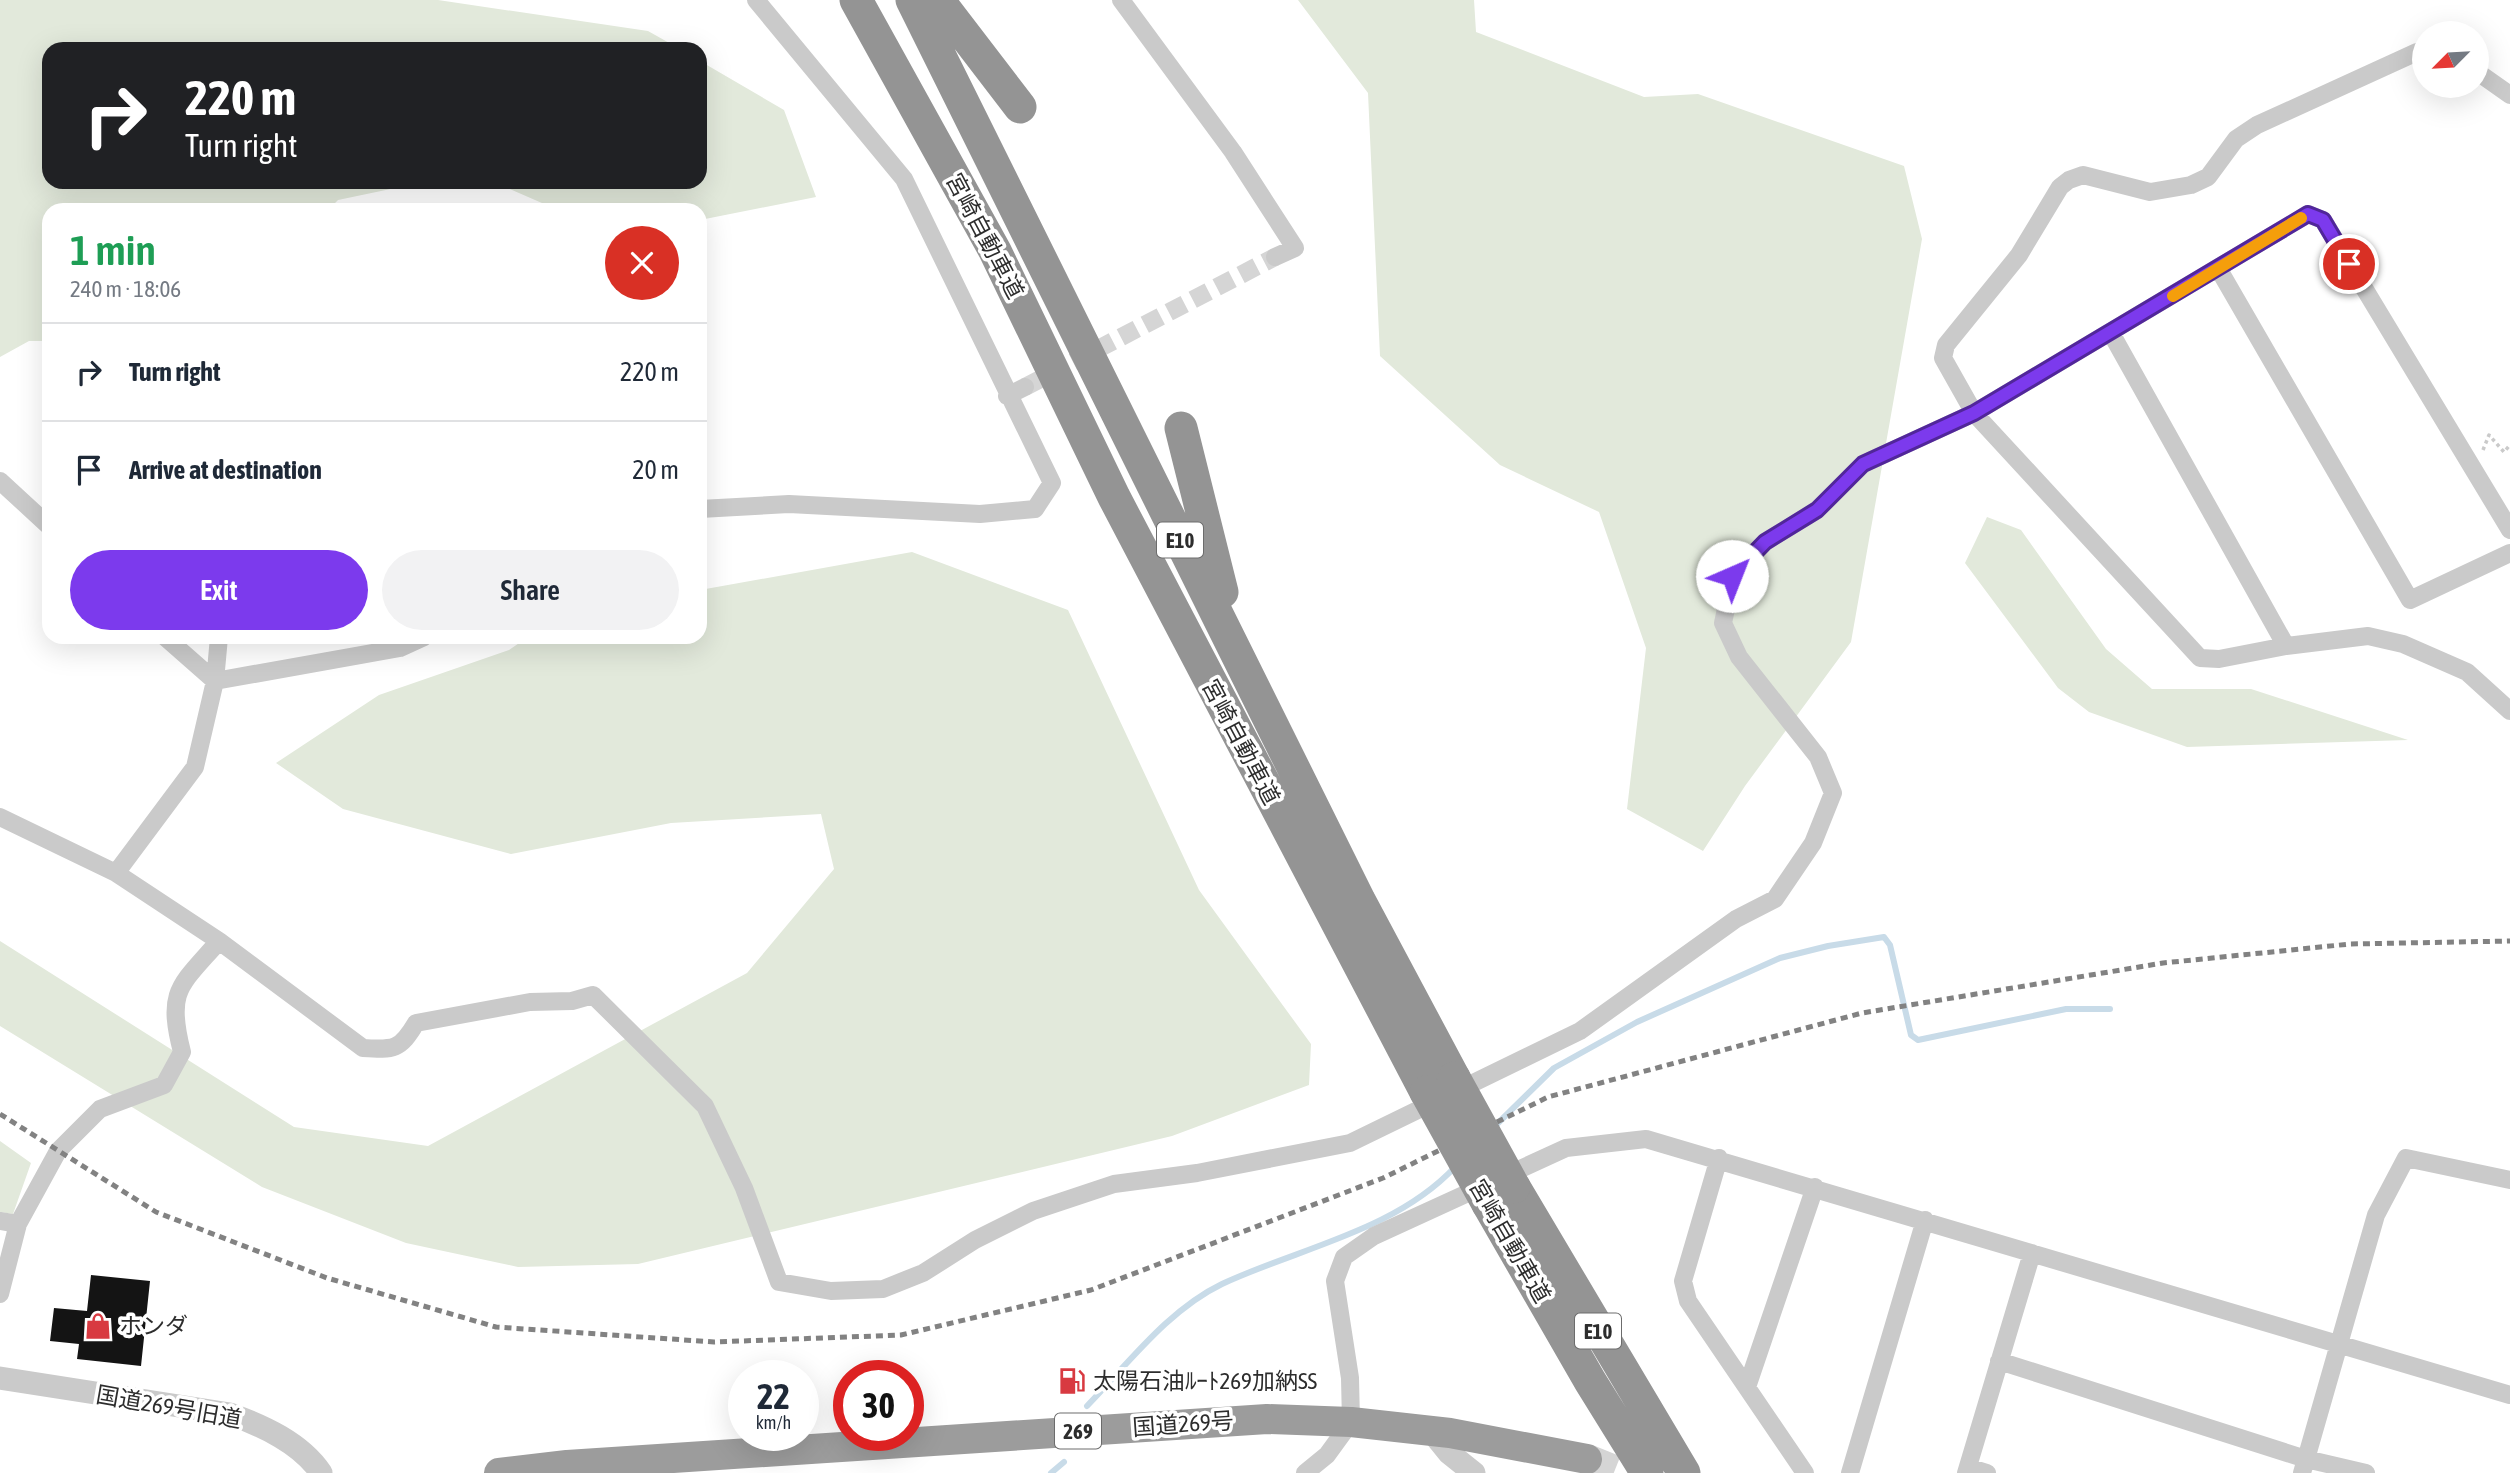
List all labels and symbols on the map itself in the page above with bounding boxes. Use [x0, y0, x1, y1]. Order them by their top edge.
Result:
north arrow [2412, 21, 2488, 98]
street label: 宮崎自動車道 [941, 169, 1029, 303]
pin [2319, 234, 2379, 294]
road number: E10 [1157, 522, 1203, 558]
position arrow [1695, 539, 1769, 613]
street label: 宮崎自動車道 [1197, 675, 1285, 809]
street label: 宮崎自動車道 [1464, 1175, 1556, 1307]
shop icon: ホンダ [83, 1311, 113, 1341]
place label: ホンダ [119, 1313, 188, 1339]
road number: E10 [1575, 1314, 1621, 1348]
speed limit sign: 30 [833, 1360, 924, 1451]
fuel station icon: 太陽石油ﾙｰﾄ269加納SS [1057, 1366, 1087, 1396]
place label: 太陽石油ﾙｰﾄ269加納SS [1093, 1368, 1318, 1394]
street label: 国道269号旧道 [94, 1381, 244, 1433]
street label: 国道269号 [1131, 1407, 1235, 1441]
road number: 269 [1055, 1414, 1101, 1448]

